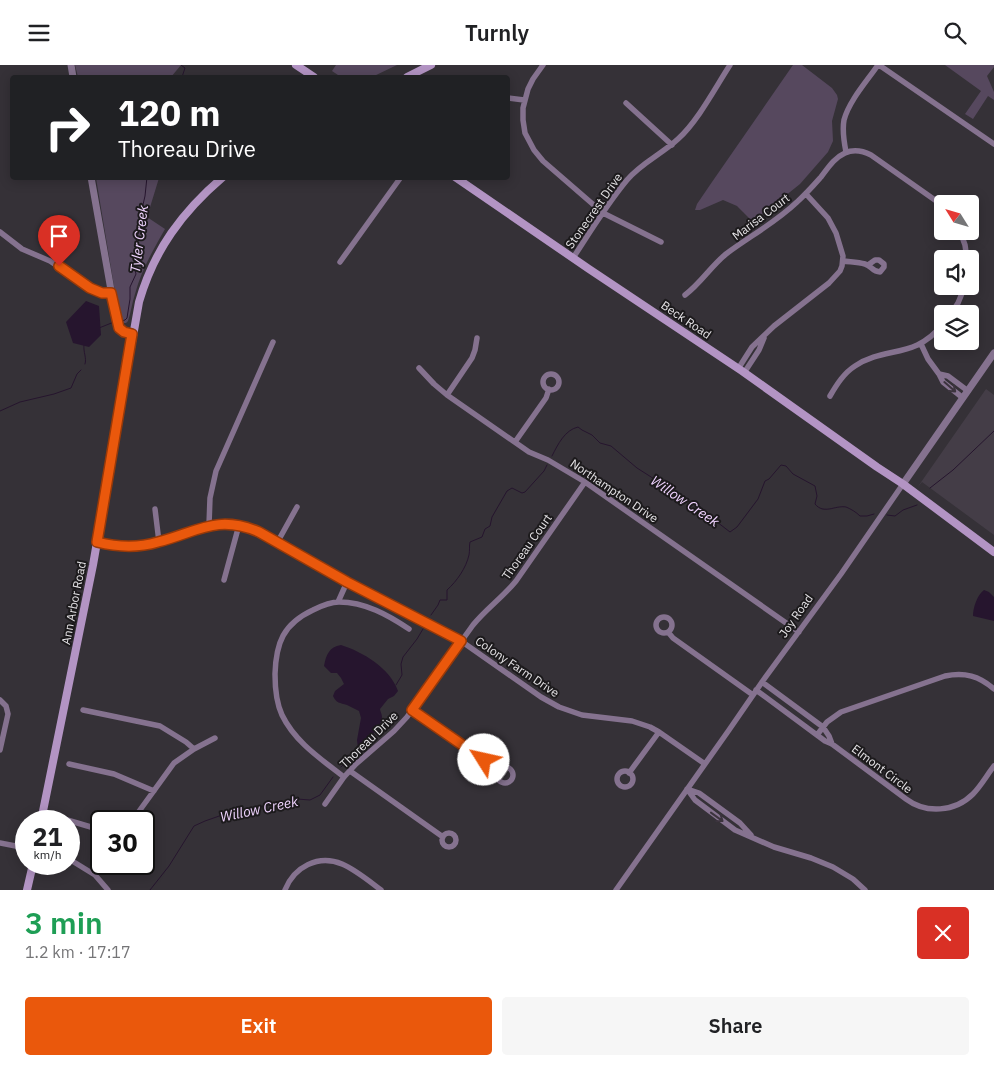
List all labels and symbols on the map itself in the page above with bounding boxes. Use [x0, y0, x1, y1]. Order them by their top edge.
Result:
street label: Stonecrest Drive [562, 170, 625, 251]
street label: Marisa Court [729, 190, 792, 243]
north arrow [934, 195, 979, 240]
water label: Tyler Creek [126, 203, 152, 274]
pin [38, 215, 80, 266]
street label: Beck Road [658, 297, 714, 342]
one-way arrow [943, 382, 956, 393]
street label: Northampton Drive [567, 456, 661, 526]
water label: Willow Creek [647, 471, 723, 531]
street label: Thoreau Court [498, 511, 555, 583]
street label: Ann Arbor Road [58, 560, 89, 646]
street label: Joy Road [775, 591, 816, 640]
street label: Colony Farm Drive [473, 633, 562, 700]
street label: Thoreau Drive [336, 708, 401, 771]
position arrow [457, 733, 509, 785]
street label: Elmont Circle [849, 741, 916, 796]
water label: Willow Creek [218, 792, 300, 826]
speed limit sign: 30 [90, 810, 155, 875]
one-way arrow [710, 812, 724, 822]

